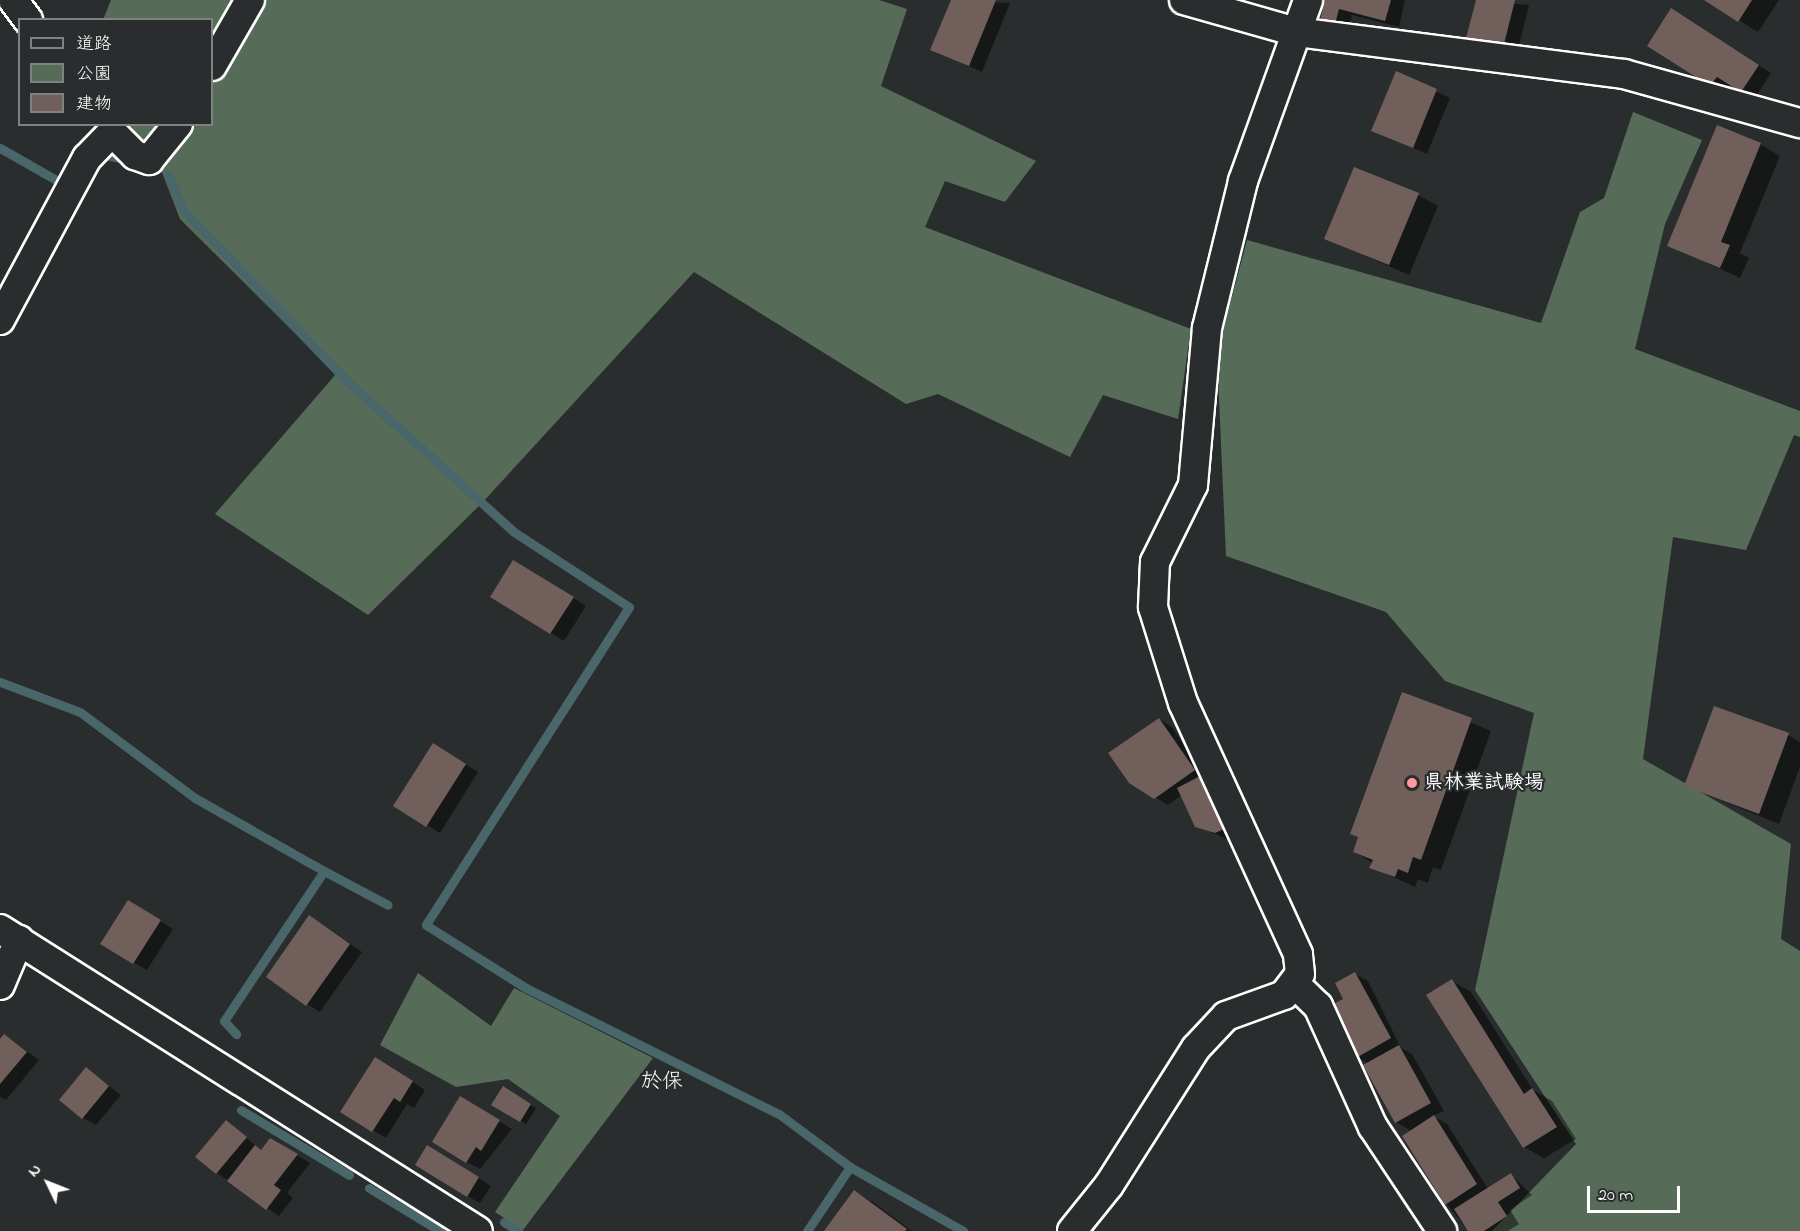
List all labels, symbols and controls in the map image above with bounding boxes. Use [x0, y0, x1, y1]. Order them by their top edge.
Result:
legend [18, 18, 213, 126]
text: 道路 [76, 32, 112, 58]
text: 公園 [76, 62, 112, 88]
text: 建物 [76, 92, 112, 118]
place label: 県林業試験場 [1424, 771, 1544, 795]
marker: 県林業試験場 [1405, 776, 1419, 790]
district label: 於保 [641, 1069, 683, 1095]
north arrow [18, 1153, 78, 1213]
text: N [22, 1159, 47, 1183]
scale bar [1590, 1174, 1683, 1212]
text: 20 m [1598, 1183, 1633, 1209]

